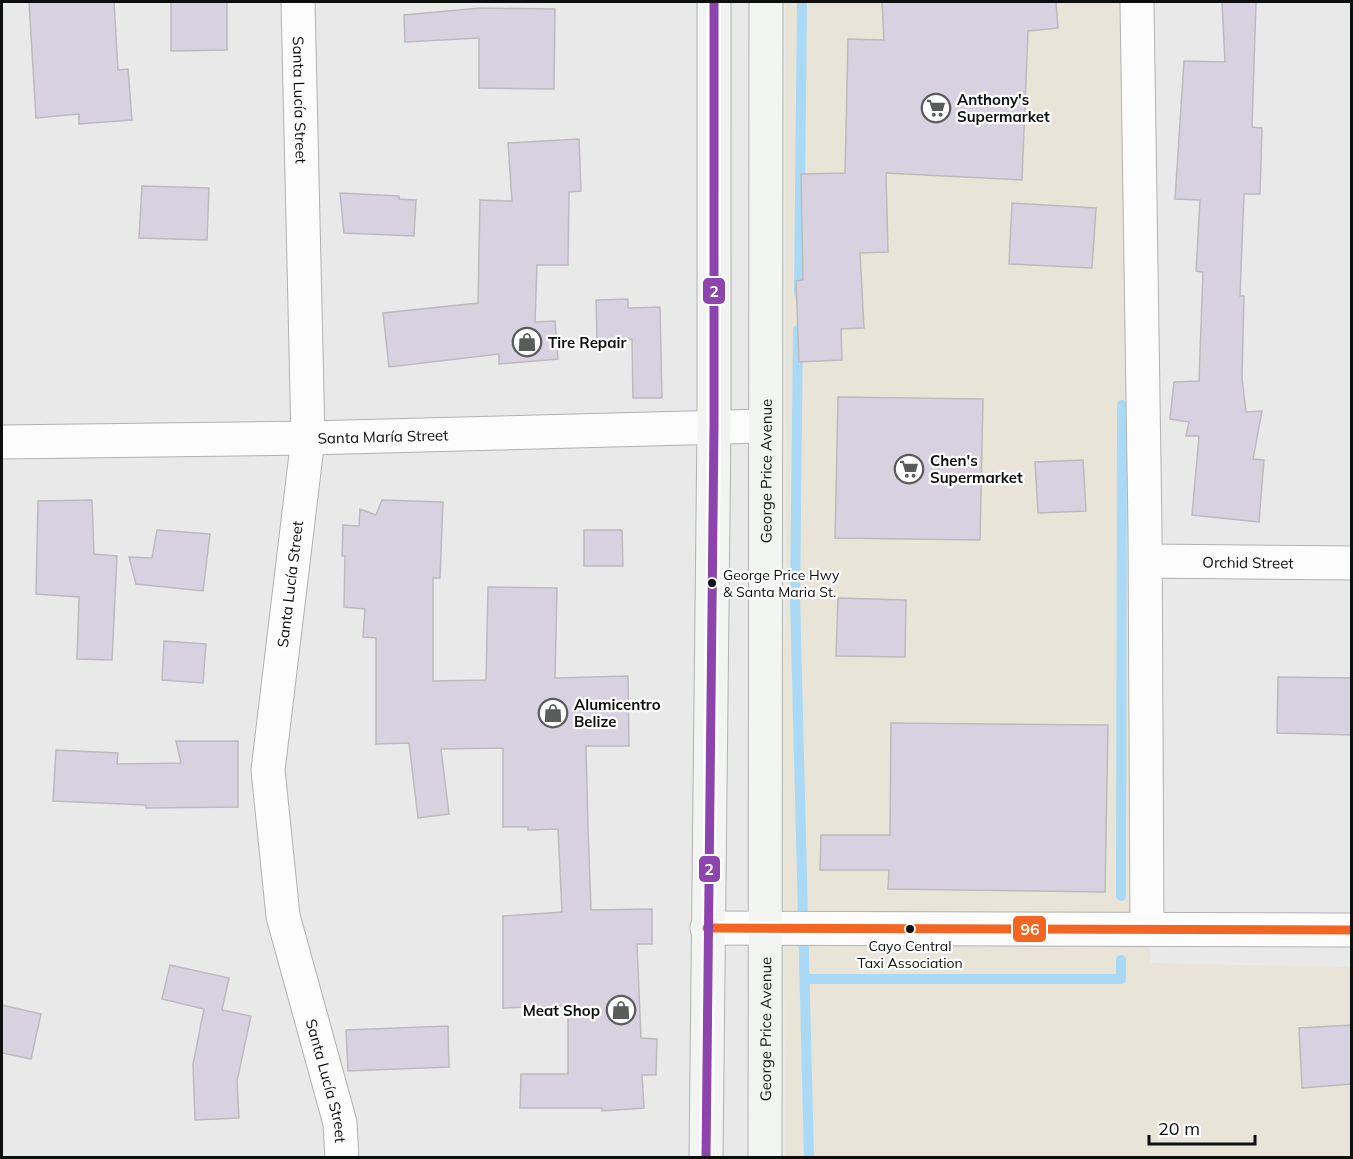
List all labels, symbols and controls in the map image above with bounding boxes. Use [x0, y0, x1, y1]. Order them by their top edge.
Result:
street label: Santa Lucía Street [289, 36, 311, 164]
place label: Anthony's Supermarket [957, 90, 1050, 126]
supermarket icon: Anthony's Supermarket [920, 92, 952, 124]
line badge: 2 [702, 277, 726, 305]
text: 2 [709, 281, 719, 301]
shop icon: Tire Repair [511, 326, 543, 358]
place label: Tire Repair [548, 333, 626, 352]
street label: George Price Avenue [756, 399, 775, 543]
street label: Santa María Street [317, 425, 449, 447]
place label: Chen's Supermarket [930, 451, 1023, 487]
supermarket icon: Chen's Supermarket [893, 453, 925, 485]
street label: Santa Lucía Street [273, 520, 307, 648]
street label: Orchid Street [1202, 552, 1294, 572]
place label: George Price Hwy & Santa Maria St. [723, 566, 840, 601]
marker: George Price Hwy & Santa Maria St. [706, 577, 718, 589]
place label: Alumicentro Belize [574, 695, 661, 731]
shop icon: Alumicentro Belize [537, 697, 569, 729]
line badge: 2 [698, 855, 721, 883]
text: 2 [704, 859, 714, 879]
line badge: 96 [1012, 915, 1047, 943]
text: 96 [1020, 919, 1040, 939]
marker: Cayo Central Taxi Association [904, 923, 916, 935]
place label: Cayo Central Taxi Association [857, 937, 963, 972]
street label: George Price Avenue [756, 957, 775, 1101]
shop icon: Meat Shop [605, 994, 637, 1026]
place label: Meat Shop [523, 1001, 600, 1020]
street label: Santa Lucía Street [302, 1017, 351, 1143]
scale bar [1149, 1108, 1256, 1146]
text: 20 m [1158, 1117, 1200, 1140]

